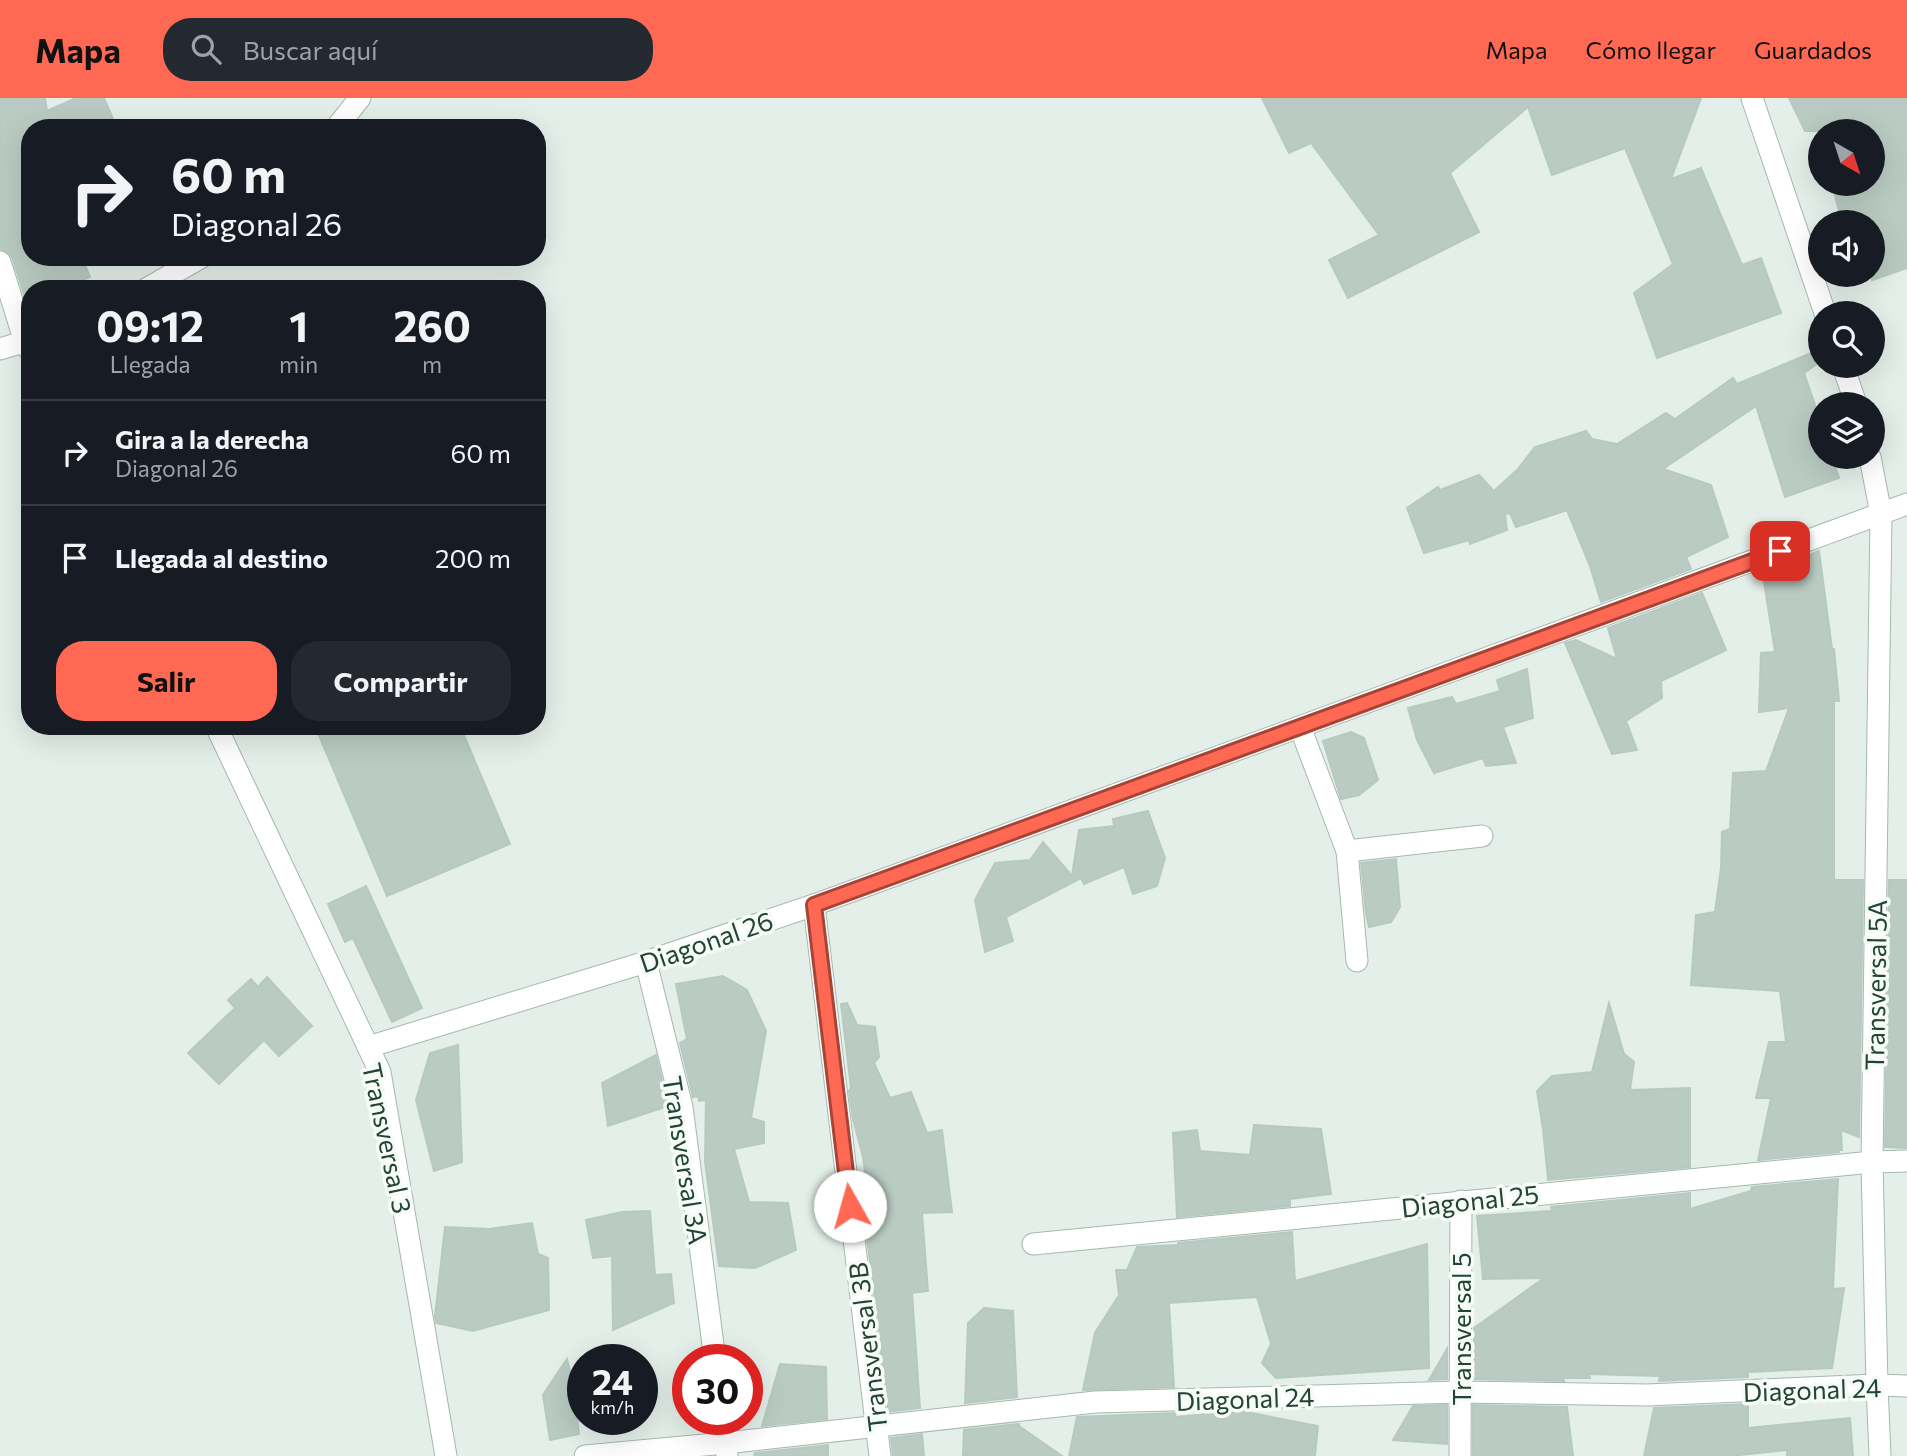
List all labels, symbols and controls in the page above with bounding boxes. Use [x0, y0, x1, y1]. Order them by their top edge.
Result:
search box [163, 18, 653, 81]
text: Mapa [35, 29, 121, 70]
icon: search [187, 30, 225, 68]
text: Buscar aquí [243, 34, 378, 65]
text: Mapa [1485, 35, 1548, 64]
text: Cómo llegar [1586, 35, 1716, 64]
text: Guardados [1754, 35, 1872, 64]
north arrow [1808, 119, 1885, 196]
map controls [1808, 119, 1885, 469]
text: 60 m [171, 143, 286, 203]
icon: right [56, 147, 147, 238]
text: Diagonal 26 [171, 203, 342, 243]
button: sound [1808, 210, 1885, 287]
text: 09:12 [96, 299, 204, 351]
text: 1 [289, 299, 308, 351]
text: 260 [393, 299, 471, 351]
button: search [1808, 301, 1885, 378]
text: Llegada [110, 350, 190, 378]
text: min [279, 350, 318, 378]
text: m [422, 350, 442, 378]
button: layers [1808, 392, 1885, 469]
text: Gira a la derecha [115, 423, 309, 454]
icon: right [56, 434, 94, 472]
text: 60 m [451, 437, 511, 468]
text: Diagonal 26 [115, 454, 238, 482]
pin [1750, 521, 1810, 581]
icon: arrive [1761, 532, 1799, 570]
icon: arrive [56, 539, 94, 577]
text: Llegada al destino [115, 542, 328, 573]
text: 200 m [435, 542, 511, 573]
button: Salir [56, 641, 277, 721]
button: Compartir [291, 641, 511, 721]
street label: Transversal 5A [1858, 899, 1892, 1071]
street label: Diagonal 26 [635, 904, 777, 978]
street label: Transversal 3 [357, 1060, 419, 1216]
street label: Transversal 3A [657, 1073, 715, 1247]
position arrow [813, 1169, 887, 1243]
street label: Diagonal 25 [1400, 1177, 1540, 1223]
street label: Transversal 5 [1445, 1252, 1476, 1406]
street label: Transversal 3B [841, 1261, 893, 1433]
speed limit sign: 30 [672, 1344, 763, 1435]
text: 24 [592, 1359, 633, 1402]
street label: Diagonal 24 [1742, 1371, 1882, 1407]
street label: Diagonal 24 [1175, 1380, 1315, 1416]
text: km/h [591, 1396, 634, 1418]

